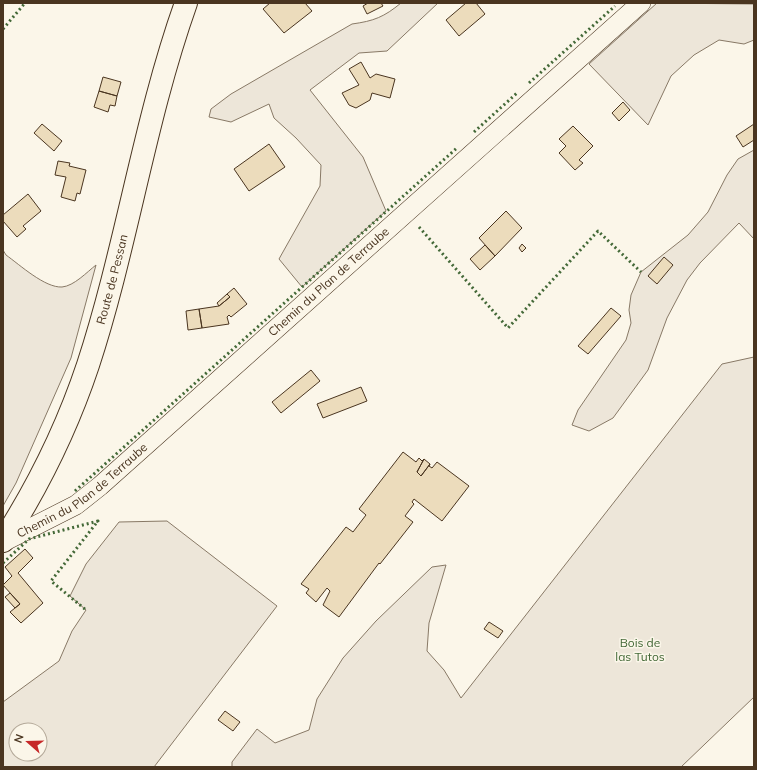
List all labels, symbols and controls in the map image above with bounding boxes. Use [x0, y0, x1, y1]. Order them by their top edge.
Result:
street label: Chemin du Plan de Terraube [265, 224, 392, 339]
street label: Route de Pessan [93, 232, 131, 326]
street label: Chemin du Plan de Terraube [14, 439, 150, 541]
park label: Bois de las Tutos [615, 635, 665, 664]
north arrow [8, 722, 48, 762]
text: N [11, 732, 27, 745]

